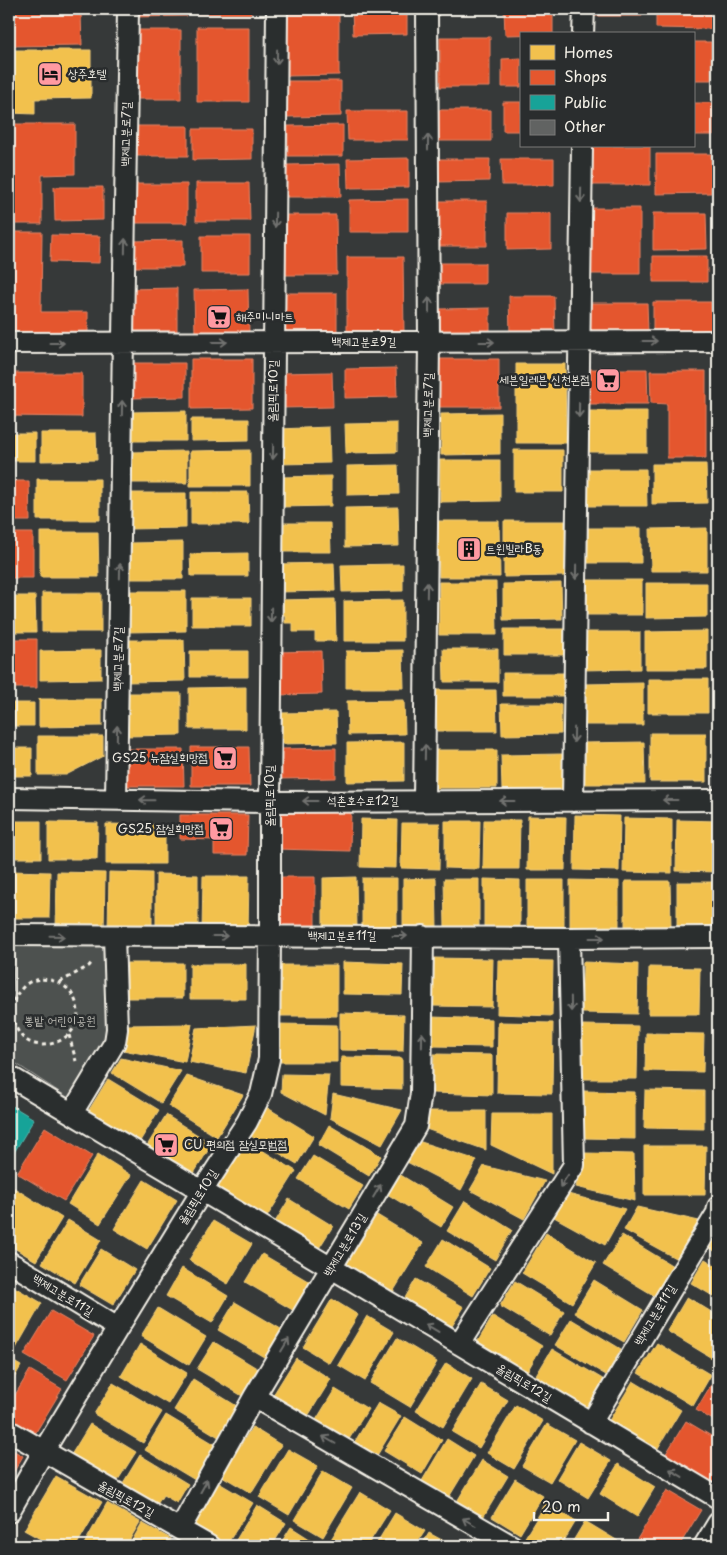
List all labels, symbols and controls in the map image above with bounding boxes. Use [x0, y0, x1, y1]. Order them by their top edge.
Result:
legend [520, 32, 694, 148]
text: Homes [564, 40, 613, 63]
one-way arrow [272, 49, 282, 65]
hotel icon: 상주호텔 [37, 61, 63, 87]
place label: 상주호텔 [68, 64, 107, 82]
text: Shops [564, 64, 607, 87]
text: Public [564, 90, 607, 113]
street label: 백제고분로7길 [115, 101, 135, 167]
text: Other [564, 114, 605, 137]
one-way arrow [423, 135, 433, 151]
one-way arrow [577, 187, 586, 203]
one-way arrow [270, 212, 280, 228]
one-way arrow [120, 238, 130, 254]
one-way arrow [424, 297, 434, 314]
supermarket icon: 해주미니마트 [206, 304, 232, 330]
place label: 해주미니마트 [236, 307, 294, 325]
street label: 백제고분로9길 [332, 332, 397, 350]
one-way arrow [642, 336, 658, 346]
one-way arrow [212, 337, 228, 347]
one-way arrow [479, 337, 495, 347]
one-way arrow [49, 338, 65, 348]
street label: 올림픽로10길 [262, 359, 282, 422]
supermarket icon: 세븐일레븐 신천본점 [595, 367, 621, 393]
place label: 세븐일레븐 신천본점 [499, 370, 590, 388]
street label: 백제고분로7길 [417, 372, 437, 438]
one-way arrow [118, 400, 127, 416]
one-way arrow [574, 402, 584, 418]
one-way arrow [268, 444, 278, 460]
building icon: 트윈빌라B동 [456, 536, 482, 562]
place label: 트윈빌라B동 [486, 539, 542, 557]
one-way arrow [115, 563, 125, 579]
one-way arrow [571, 564, 581, 580]
one-way arrow [422, 582, 431, 598]
one-way arrow [266, 606, 276, 623]
street label: 백제고분로7길 [107, 626, 127, 692]
one-way arrow [112, 725, 122, 742]
one-way arrow [569, 726, 579, 743]
supermarket icon: GS25 뉴잠실희망점 [212, 745, 238, 771]
one-way arrow [420, 745, 430, 761]
place label: GS25 뉴잠실희망점 [112, 748, 208, 766]
street label: 올림픽로10길 [260, 764, 278, 827]
street label: 석촌호수로12길 [327, 791, 399, 809]
one-way arrow [139, 795, 156, 805]
one-way arrow [662, 795, 678, 805]
one-way arrow [499, 796, 516, 806]
one-way arrow [302, 797, 318, 806]
supermarket icon: GS25 잠실희망점 [208, 816, 234, 842]
place label: GS25 잠실희망점 [118, 819, 204, 837]
street label: 백제고분로11길 [308, 926, 377, 944]
one-way arrow [49, 931, 65, 940]
one-way arrow [212, 931, 228, 941]
one-way arrow [392, 931, 408, 941]
one-way arrow [589, 933, 605, 943]
one-way arrow [566, 996, 576, 1012]
park label: 뽕밭 어린이공원 [24, 1011, 96, 1029]
one-way arrow [417, 1032, 427, 1048]
supermarket icon: CU 편의점 잠실모범점 [153, 1132, 179, 1158]
place label: CU 편의점 잠실모범점 [184, 1135, 287, 1153]
street label: 올림픽로10길 [173, 1165, 222, 1228]
one-way arrow [559, 1174, 569, 1188]
one-way arrow [372, 1184, 383, 1198]
street label: 백제고분로13길 [318, 1209, 370, 1280]
street label: 백제고분로11길 [29, 1269, 98, 1320]
street label: 백제고분로11길 [629, 1280, 680, 1349]
one-way arrow [425, 1322, 439, 1332]
one-way arrow [280, 1339, 290, 1353]
street label: 올림픽로12길 [493, 1358, 556, 1406]
one-way arrow [322, 1435, 336, 1445]
one-way arrow [670, 1468, 684, 1478]
street label: 올림픽로12길 [95, 1475, 158, 1521]
one-way arrow [199, 1479, 209, 1494]
scale bar [534, 1490, 608, 1522]
text: 20 m [542, 1494, 581, 1517]
one-way arrow [463, 1516, 477, 1526]

